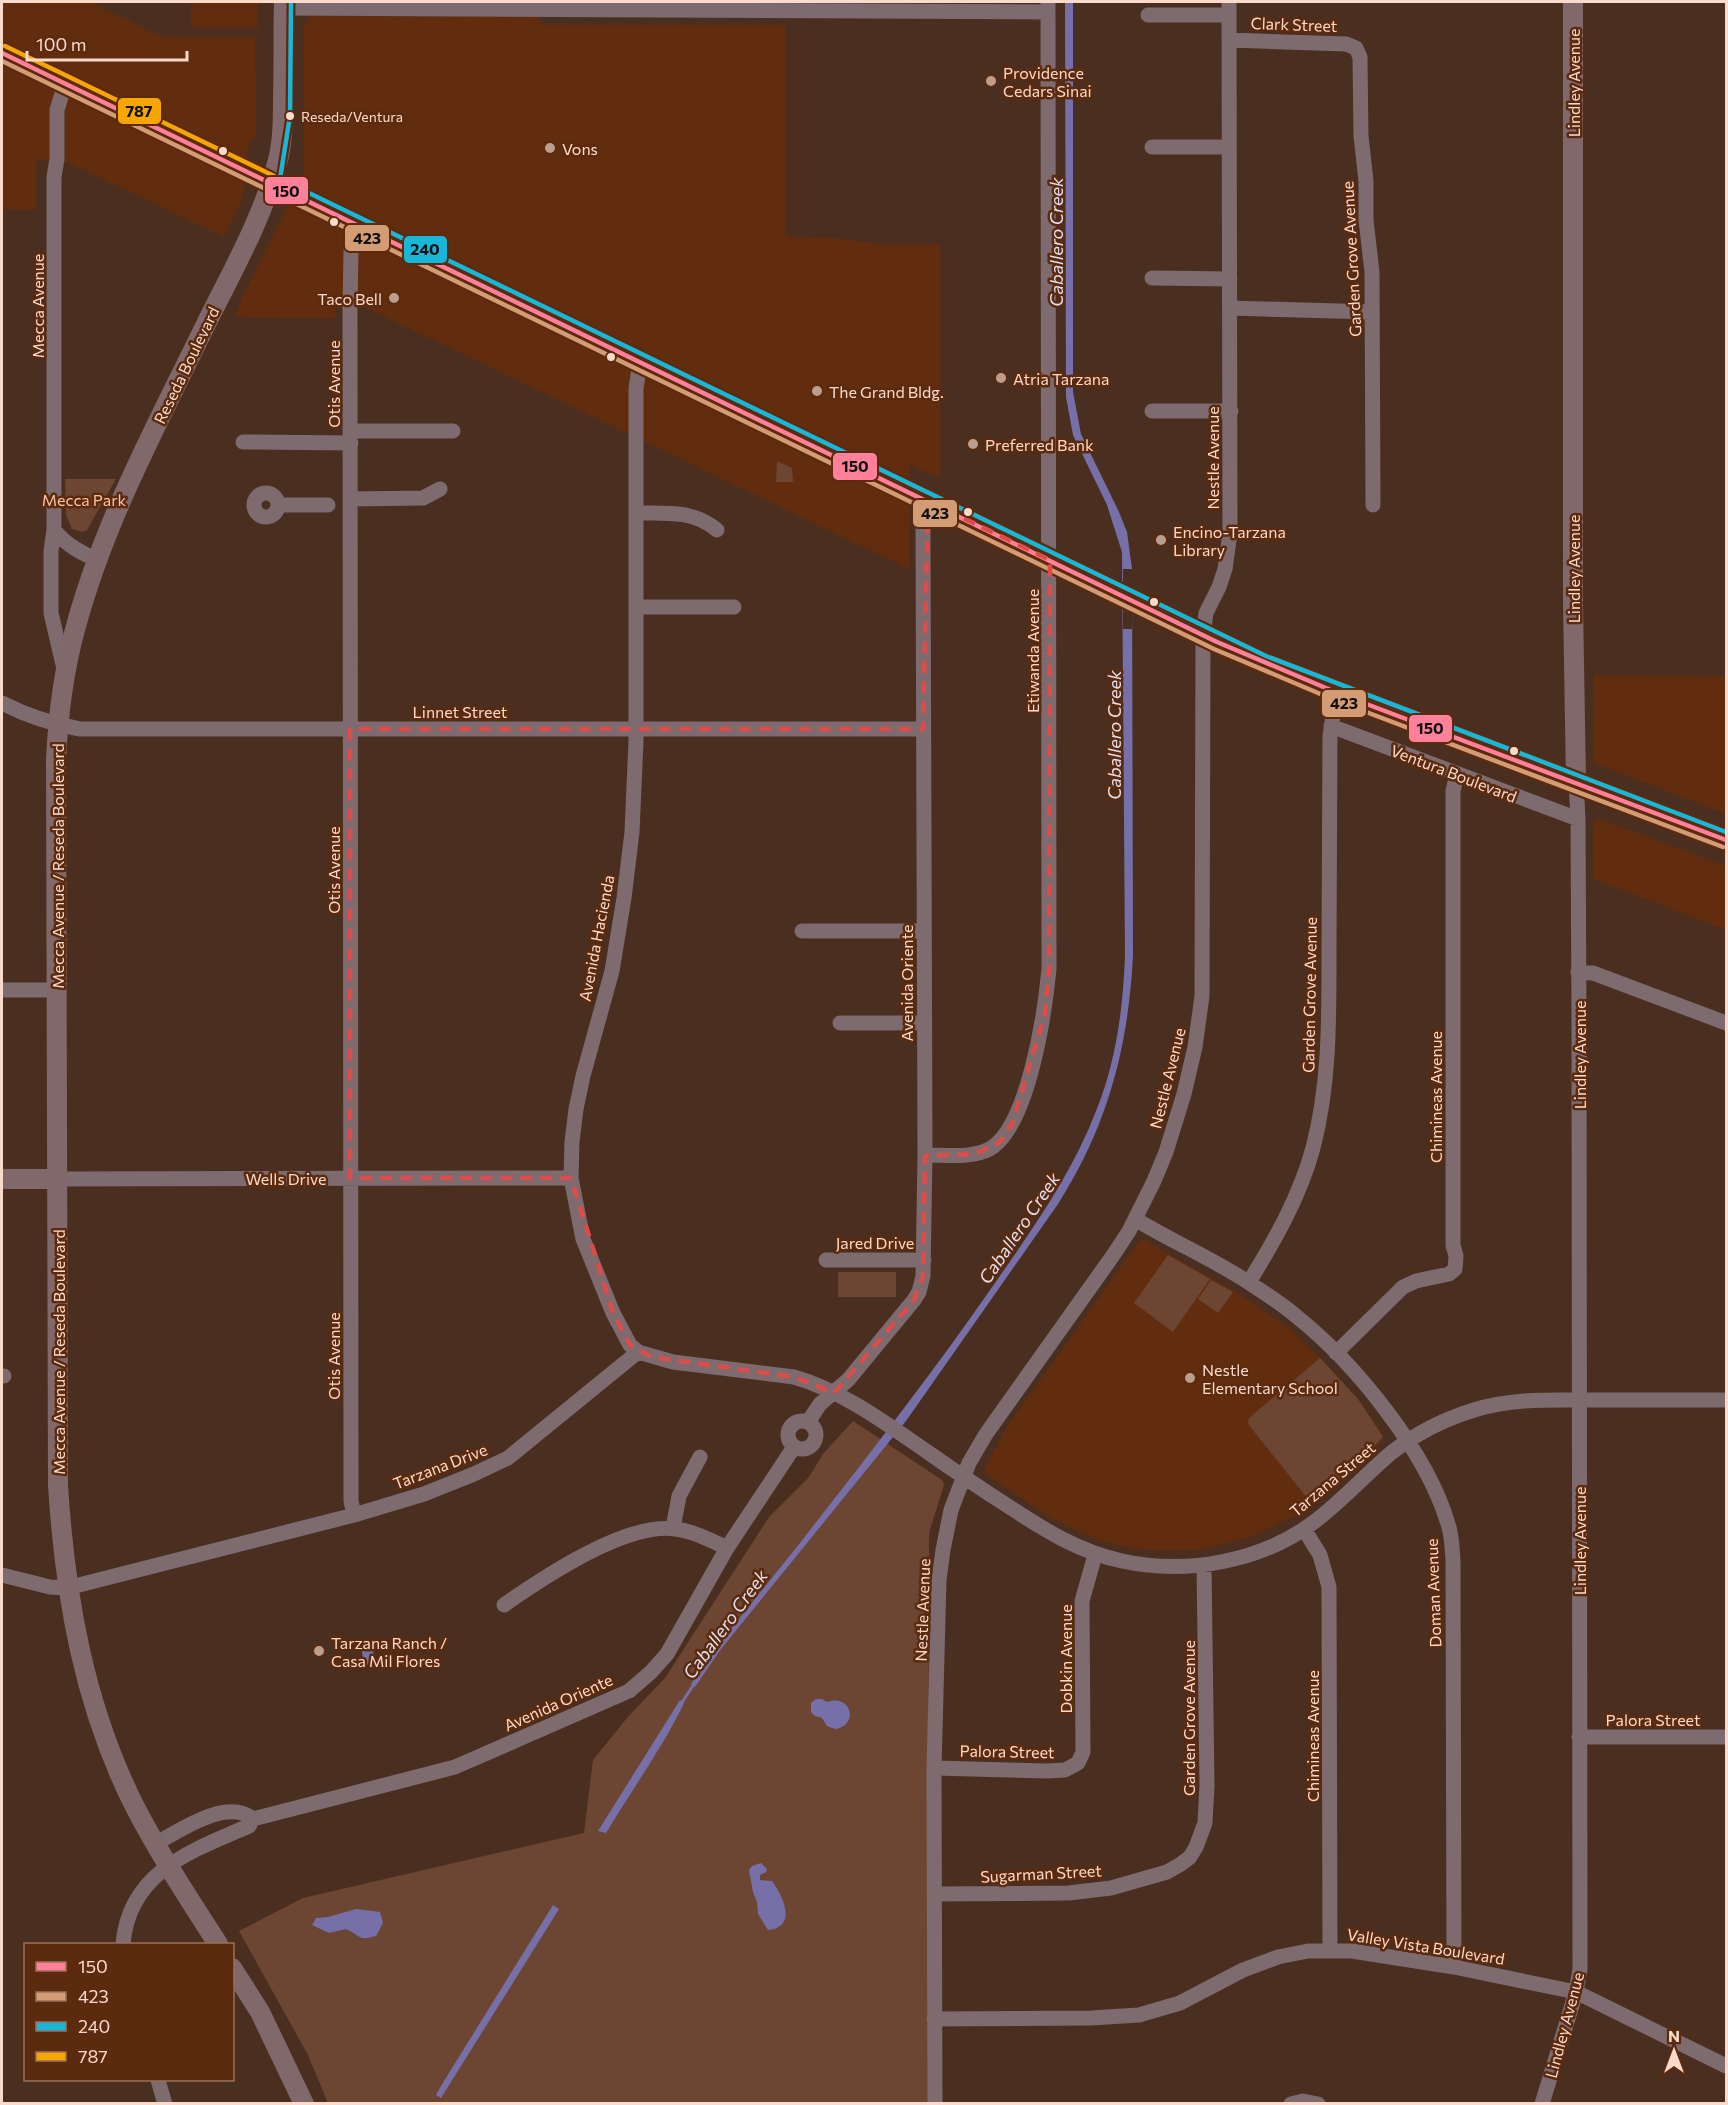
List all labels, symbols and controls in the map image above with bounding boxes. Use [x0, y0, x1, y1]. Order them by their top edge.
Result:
street label: Clark Street [1250, 13, 1338, 35]
scale bar [27, 24, 188, 62]
street label: Lindley Avenue [1564, 29, 1583, 137]
text: 100 m [36, 33, 86, 55]
place label: Providence Cedars Sinai [1003, 63, 1092, 100]
marker: Providence Cedars Sinai [984, 74, 998, 88]
line badge: 787 [117, 97, 162, 125]
text: 787 [125, 101, 153, 120]
place label: Reseda/Ventura [301, 108, 403, 125]
marker: Reseda/Ventura [284, 110, 296, 122]
place label: Vons [562, 139, 598, 158]
marker: Vons [543, 141, 557, 155]
unlabelled marker [217, 145, 229, 157]
line badge: 150 [264, 176, 309, 205]
water label: Caballero Creek [1045, 176, 1067, 307]
text: 150 [272, 181, 300, 200]
street label: Garden Grove Avenue [1337, 181, 1365, 337]
unlabelled marker [328, 216, 340, 228]
line badge: 423 [344, 224, 390, 252]
text: 423 [353, 228, 381, 247]
line badge: 240 [403, 235, 448, 264]
text: 240 [410, 239, 440, 258]
street label: Mecca Avenue [28, 254, 47, 358]
place label: Taco Bell [317, 289, 382, 308]
marker: Taco Bell [387, 291, 401, 305]
street label: Reseda Boulevard [149, 303, 223, 427]
street label: Otis Avenue [324, 340, 343, 428]
unlabelled marker [605, 351, 617, 363]
place label: Atria Tarzana [1013, 369, 1109, 388]
marker: Atria Tarzana [994, 371, 1008, 385]
place label: The Grand Bldg. [829, 382, 944, 401]
marker: The Grand Bldg. [810, 384, 824, 398]
street label: Nestle Avenue [1203, 406, 1222, 510]
place label: Preferred Bank [985, 435, 1094, 454]
marker: Preferred Bank [966, 437, 980, 451]
line badge: 150 [832, 452, 878, 481]
text: 150 [841, 456, 869, 475]
park label: Mecca Park [42, 490, 127, 509]
line badge: 423 [912, 499, 958, 528]
text: 423 [921, 503, 949, 522]
unlabelled marker [962, 506, 974, 518]
street label: Lindley Avenue [1564, 515, 1583, 623]
place label: Encino-Tarzana Library [1173, 522, 1286, 559]
marker: Encino-Tarzana Library [1154, 533, 1168, 547]
street label: Etiwanda Avenue [1023, 589, 1042, 713]
unlabelled marker [1148, 596, 1160, 608]
water label: Caballero Creek [1103, 669, 1125, 800]
line badge: 423 [1321, 689, 1367, 718]
text: 423 [1330, 693, 1358, 712]
street label: Linnet Street [413, 702, 508, 721]
line badge: 150 [1408, 714, 1453, 743]
text: 150 [1416, 718, 1444, 737]
street label: Ventura Boulevard [1388, 740, 1520, 806]
street label: Mecca Avenue / Reseda Boulevard [48, 743, 67, 989]
unlabelled marker [1508, 745, 1520, 757]
street label: Otis Avenue [324, 826, 343, 914]
street label: Avenida Hacienda [574, 873, 618, 1003]
street label: Garden Grove Avenue [1298, 917, 1320, 1073]
street label: Avenida Oriente [897, 925, 916, 1041]
street label: Lindley Avenue [1570, 1001, 1589, 1109]
street label: Nestle Avenue [1145, 1026, 1189, 1130]
street label: Chimineas Avenue [1426, 1031, 1445, 1163]
water label: Caballero Creek [974, 1167, 1065, 1288]
street label: Wells Drive [246, 1169, 326, 1188]
street label: Mecca Avenue / Reseda Boulevard [49, 1229, 68, 1475]
street label: Jared Drive [836, 1233, 914, 1252]
street label: Otis Avenue [324, 1312, 343, 1400]
place label: Nestle Elementary School [1202, 1360, 1338, 1397]
marker: Nestle Elementary School [1183, 1371, 1197, 1385]
street label: Tarzana Street [1285, 1437, 1379, 1520]
street label: Tarzana Drive [390, 1439, 490, 1493]
street label: Lindley Avenue [1570, 1487, 1589, 1595]
street label: Doman Avenue [1422, 1538, 1444, 1648]
street label: Nestle Avenue [911, 1558, 933, 1662]
water label: Caballero Creek [678, 1564, 773, 1683]
street label: Dobkin Avenue [1056, 1604, 1075, 1714]
place label: Tarzana Ranch / Casa Mil Flores [331, 1633, 447, 1670]
street label: Garden Grove Avenue [1179, 1640, 1198, 1796]
marker: Tarzana Ranch / Casa Mil Flores [312, 1644, 326, 1658]
street label: Avenida Oriente [501, 1670, 615, 1734]
street label: Chimineas Avenue [1303, 1670, 1322, 1802]
street label: Palora Street [1606, 1710, 1701, 1729]
street label: Palora Street [959, 1741, 1055, 1761]
street label: Sugarman Street [980, 1860, 1103, 1886]
street label: Valley Vista Boulevard [1346, 1924, 1506, 1968]
legend [24, 1943, 234, 2081]
text: 150 [78, 1955, 108, 1977]
street label: Lindley Avenue [1541, 1970, 1587, 2080]
text: 423 [78, 1985, 109, 2007]
text: 240 [78, 2015, 110, 2037]
north arrow [1644, 2021, 1704, 2081]
text: N [1668, 2026, 1680, 2045]
text: 787 [78, 2045, 108, 2067]

